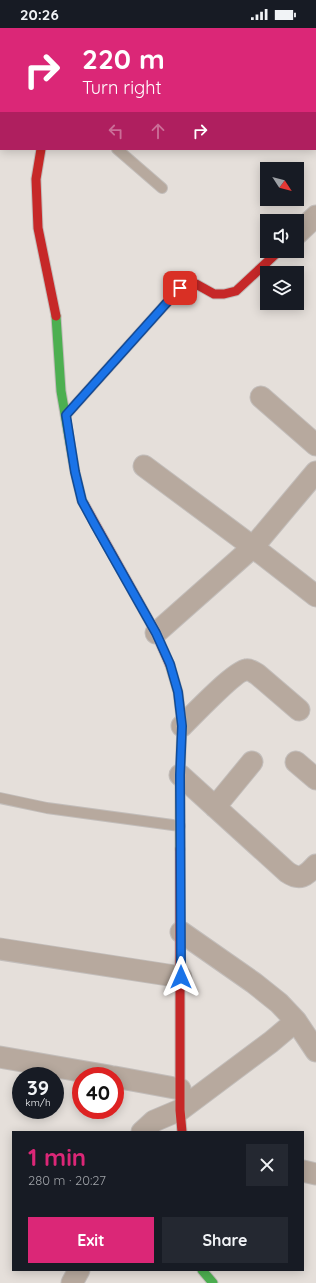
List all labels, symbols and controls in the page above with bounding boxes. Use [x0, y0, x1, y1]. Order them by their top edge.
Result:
text: 20:26 [20, 5, 59, 24]
text: 220 m [82, 41, 165, 76]
icon: right [16, 44, 68, 96]
text: Turn right [82, 76, 162, 99]
icon: left [105, 120, 127, 142]
icon: ahead [147, 120, 169, 142]
icon: right [189, 120, 211, 142]
north arrow [260, 162, 304, 206]
map controls [260, 162, 304, 310]
button: sound [260, 214, 304, 258]
button: layers [260, 266, 304, 310]
pin [163, 271, 197, 305]
icon: arrive [169, 277, 191, 299]
position arrow [160, 956, 202, 998]
speed limit sign: 40 [72, 1067, 124, 1119]
text: 39 [27, 1075, 49, 1100]
text: km/h [25, 1096, 51, 1109]
text: 1 min [28, 1142, 86, 1172]
button: close [246, 1144, 288, 1186]
text: 280 m · 20:27 [28, 1172, 106, 1188]
button: Exit [28, 1217, 154, 1263]
button: Share [162, 1217, 288, 1263]

